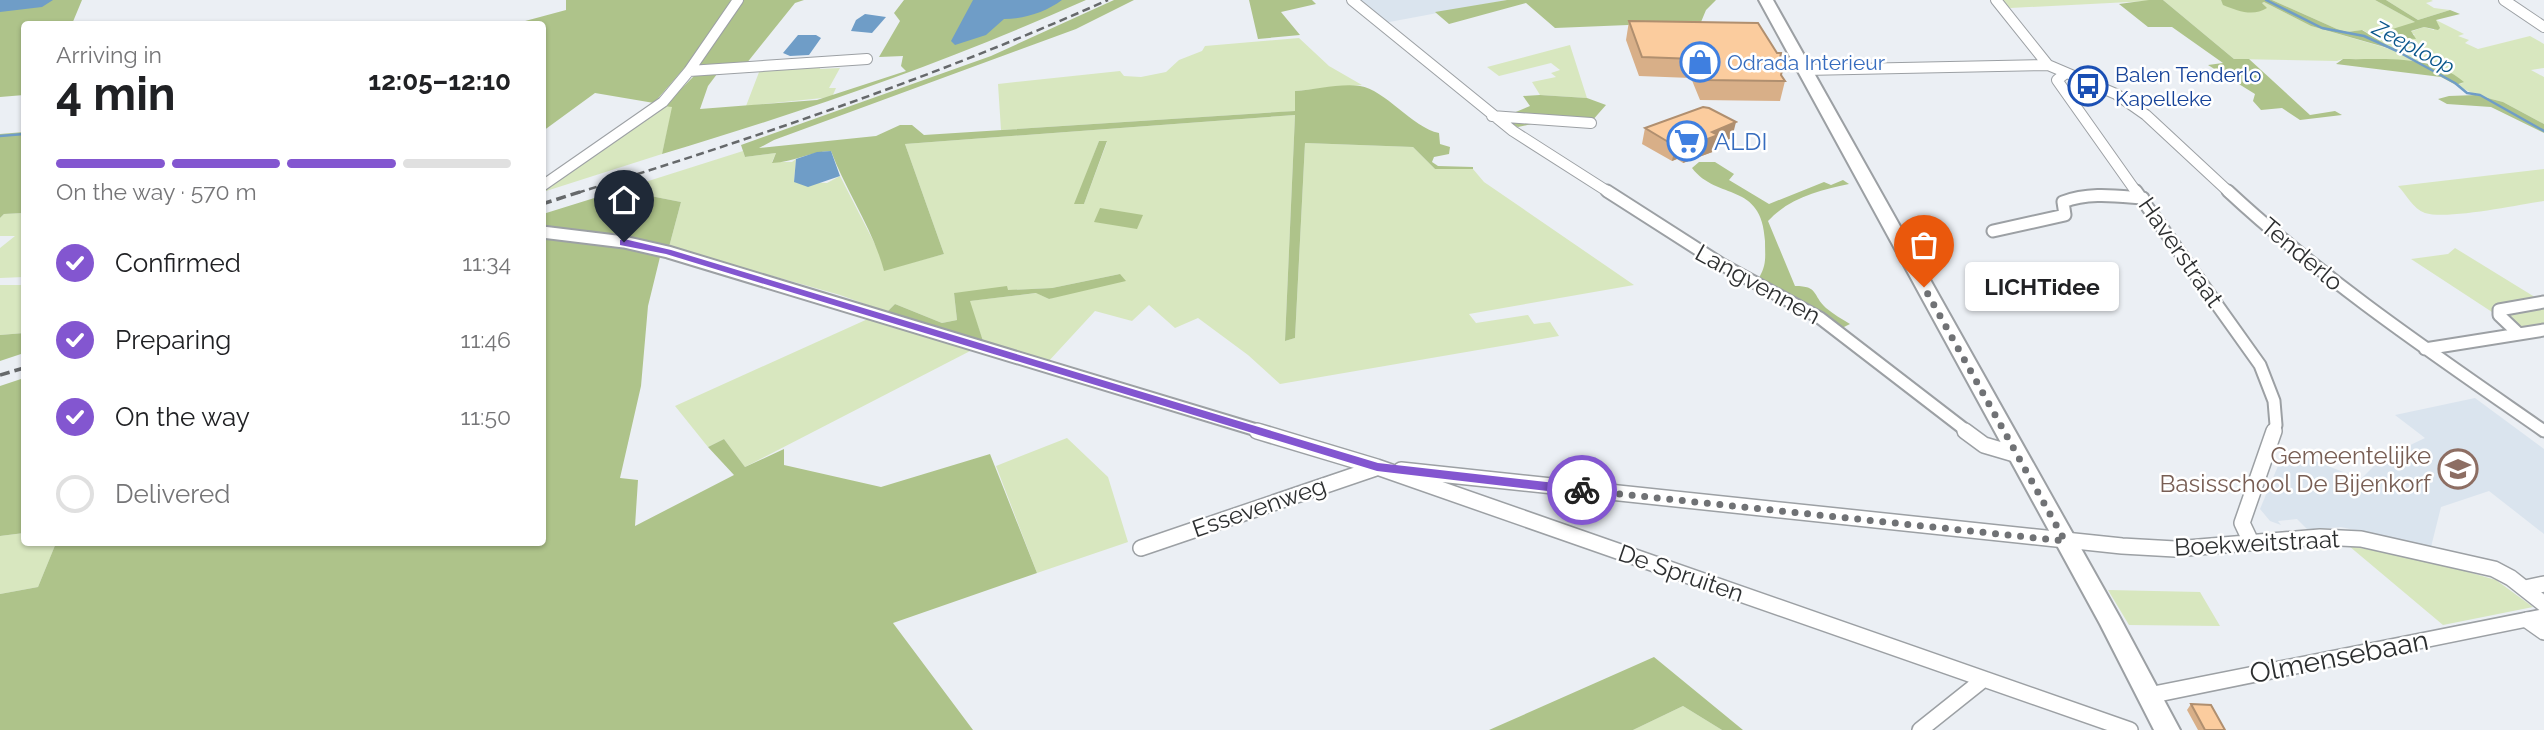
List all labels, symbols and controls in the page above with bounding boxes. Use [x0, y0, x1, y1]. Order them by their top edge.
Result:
water label: Zeeploop [2368, 15, 2459, 79]
text: Arriving in [56, 41, 162, 68]
shop icon: Odrada Interieur [1679, 41, 1721, 83]
place label: Odrada Interieur [1727, 50, 1886, 75]
place label: Balen Tenderlo Kapelleke [2115, 62, 2261, 111]
bus stop icon: Balen Tenderlo Kapelleke [2067, 65, 2109, 107]
text: 12:05–12:10 [368, 66, 511, 96]
text: 4 min [56, 67, 176, 121]
supermarket icon: ALDI [1666, 120, 1708, 162]
place label: ALDI [1714, 127, 1767, 156]
pin [594, 170, 654, 242]
text: On the way · 570 m [56, 178, 257, 205]
icon: home [605, 181, 643, 219]
street label: Haverstraat [2133, 192, 2229, 312]
street label: Tenderlo [2255, 211, 2349, 297]
pin [1894, 215, 1954, 287]
icon: bag [1905, 226, 1943, 264]
street label: Langvennen [1690, 238, 1826, 330]
icon: check [56, 244, 94, 282]
text: Confirmed [115, 248, 241, 278]
text: 11:34 [462, 249, 511, 276]
callout: LICHTidee [1966, 262, 2120, 312]
text: LICHTidee [1984, 273, 2100, 300]
icon: check [56, 321, 94, 359]
text: Preparing [115, 325, 231, 355]
text: 11:46 [461, 326, 511, 353]
icon: check [56, 398, 94, 436]
text: On the way [115, 402, 250, 432]
text: 11:50 [460, 403, 511, 430]
place label: Gemeentelijke Basisschool De Bijenkorf [2160, 441, 2432, 498]
school or university icon: Gemeentelijke Basisschool De Bijenkorf [2437, 448, 2479, 490]
courier [1547, 455, 1617, 525]
street label: Essevenweg [1188, 471, 1330, 543]
icon: bike [1563, 471, 1601, 509]
text: Delivered [115, 479, 230, 509]
street label: Boekweitstraat [2174, 524, 2340, 562]
street label: De Spruiten [1615, 538, 1747, 608]
street label: Olmensebaan [2247, 624, 2431, 690]

